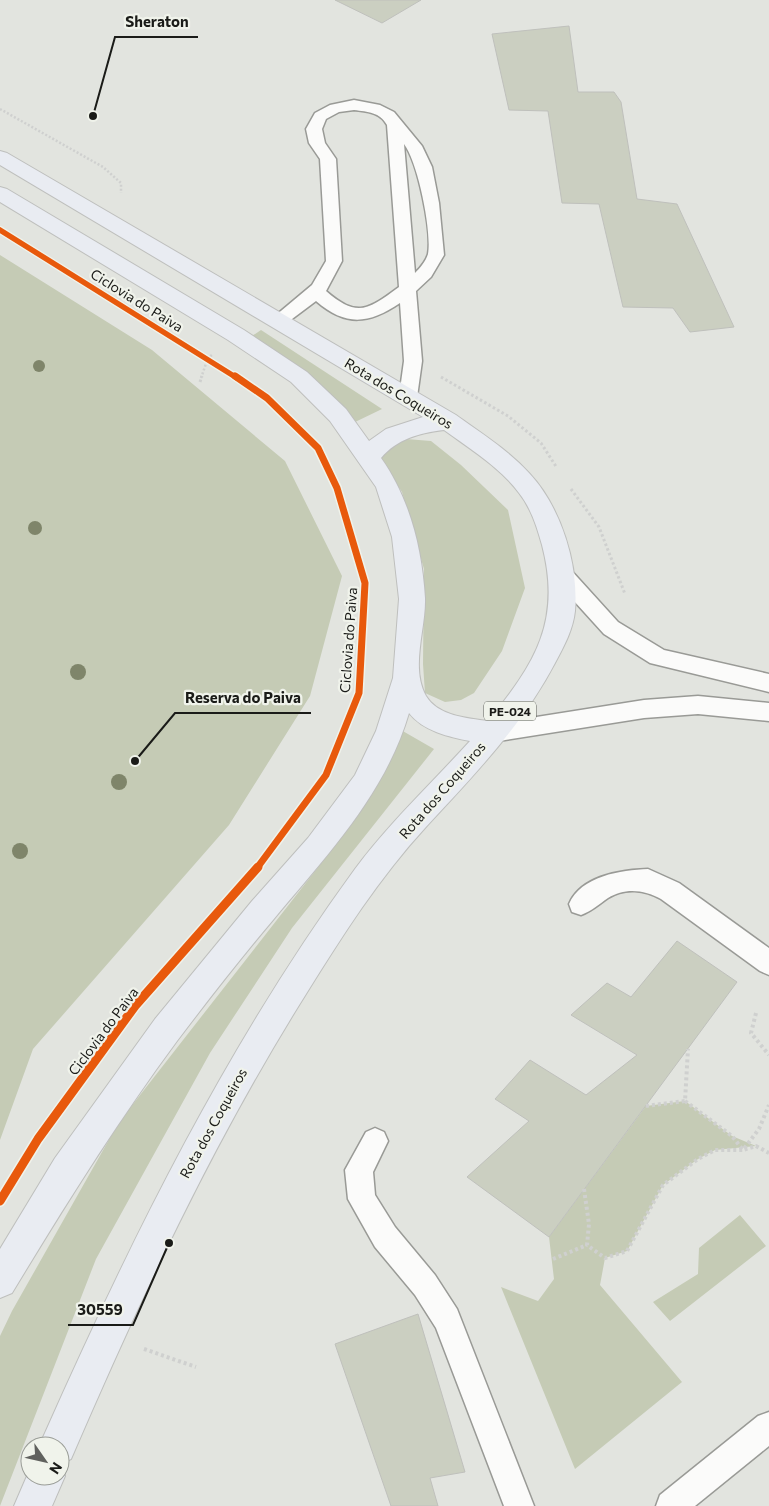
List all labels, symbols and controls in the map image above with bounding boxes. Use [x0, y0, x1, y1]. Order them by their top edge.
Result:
callout: Sheraton [115, 7, 198, 37]
text: Sheraton [125, 12, 189, 30]
street label: Ciclovia do Paiva [88, 265, 186, 335]
street label: Rota dos Coqueiros [342, 354, 456, 432]
street label: Ciclovia do Paiva [336, 587, 360, 693]
callout: Reserva do Paiva [175, 683, 311, 713]
text: Reserva do Paiva [185, 688, 301, 706]
road number: PE-024 [484, 701, 536, 720]
street label: Rota dos Coqueiros [395, 738, 489, 842]
street label: Ciclovia do Paiva [64, 984, 142, 1078]
street label: Rota dos Coqueiros [176, 1065, 250, 1181]
callout: 30559 [68, 1295, 133, 1325]
text: 30559 [77, 1300, 123, 1318]
north arrow [20, 1436, 70, 1486]
text: N [46, 1459, 66, 1478]

